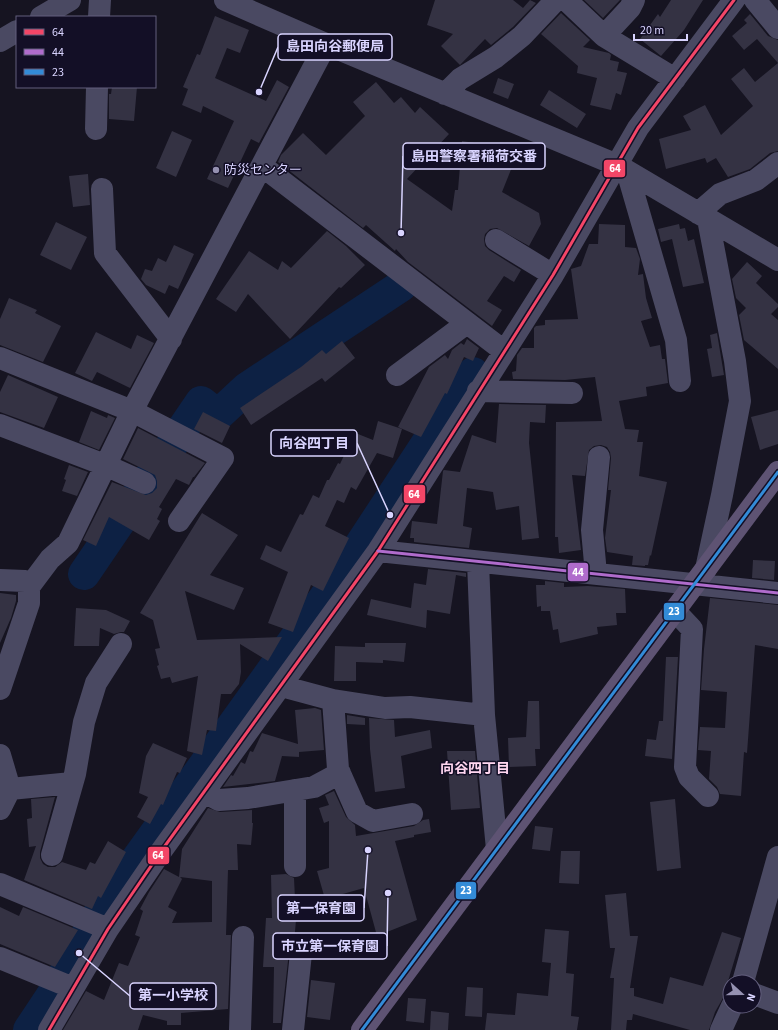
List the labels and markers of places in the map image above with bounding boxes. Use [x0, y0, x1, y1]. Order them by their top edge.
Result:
callout: 島田向谷郵便局 [278, 34, 392, 60]
callout: 島田警察署稲荷交番 [403, 143, 545, 169]
place label: 防災センター [224, 161, 302, 179]
marker: 防災センター [211, 165, 221, 175]
callout: 向谷四丁目 [271, 430, 357, 456]
callout: 第一保育園 [278, 895, 364, 921]
callout: 市立第一保育園 [273, 933, 387, 959]
callout: 第一小学校 [130, 983, 216, 1009]

